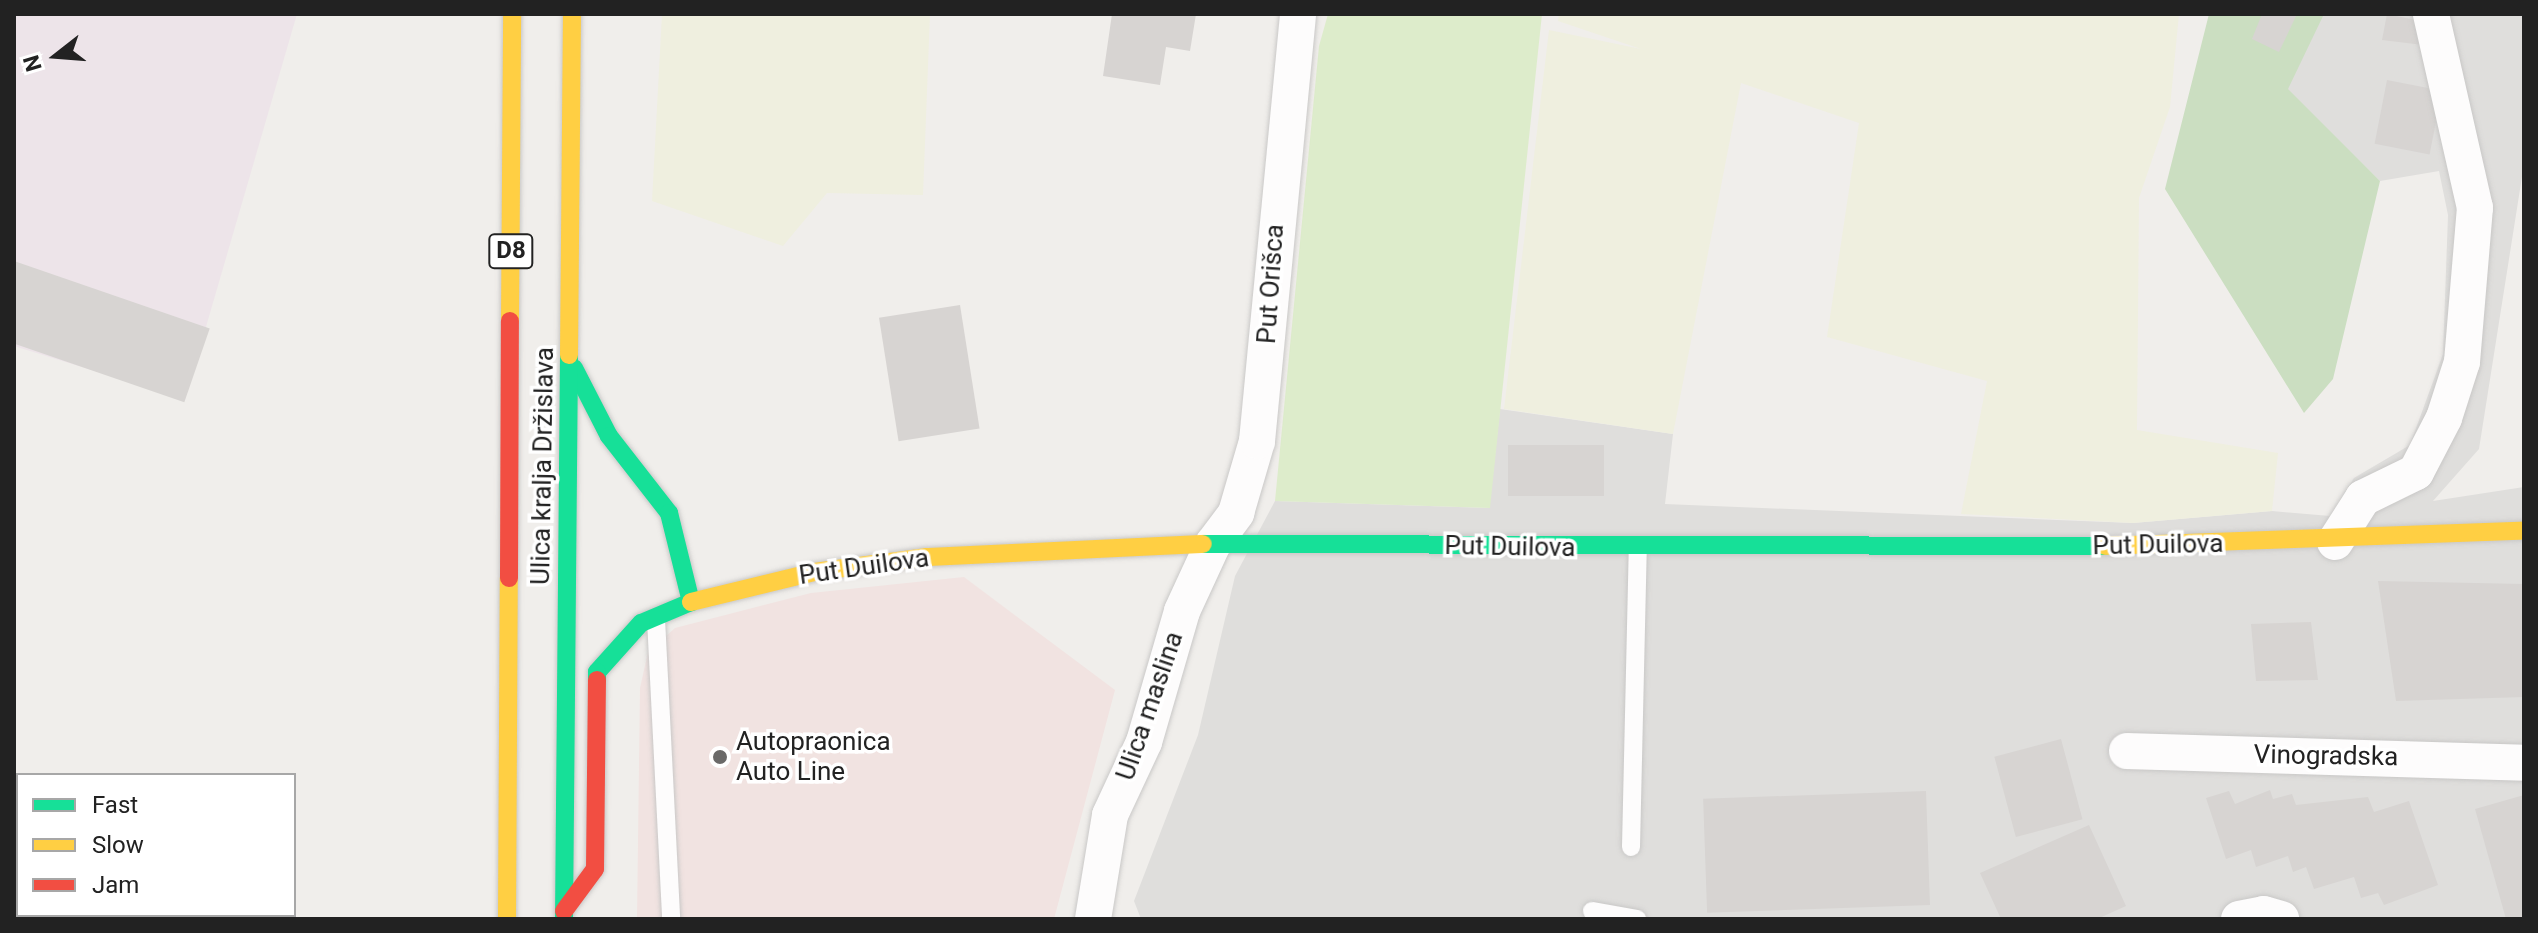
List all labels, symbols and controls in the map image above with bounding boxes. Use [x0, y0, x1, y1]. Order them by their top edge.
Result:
north arrow [16, 16, 96, 96]
text: N [18, 52, 47, 74]
street label: Put Orišca [1251, 223, 1291, 345]
road number: D8 [487, 231, 535, 271]
street label: Ulica kralja Držislava [525, 347, 561, 585]
street label: Put Duilova [2092, 528, 2224, 562]
street label: Put Duilova [1444, 530, 1576, 564]
street label: Put Duilova [797, 542, 931, 592]
street label: Ulica maslina [1110, 628, 1190, 784]
place label: Autopraonica Auto Line [736, 726, 891, 788]
street label: Vinogradska [2253, 739, 2399, 773]
marker: Autopraonica Auto Line [711, 748, 729, 766]
legend [16, 773, 296, 917]
text: Fast [92, 791, 138, 819]
text: Slow [92, 831, 144, 859]
text: Jam [92, 871, 139, 899]

